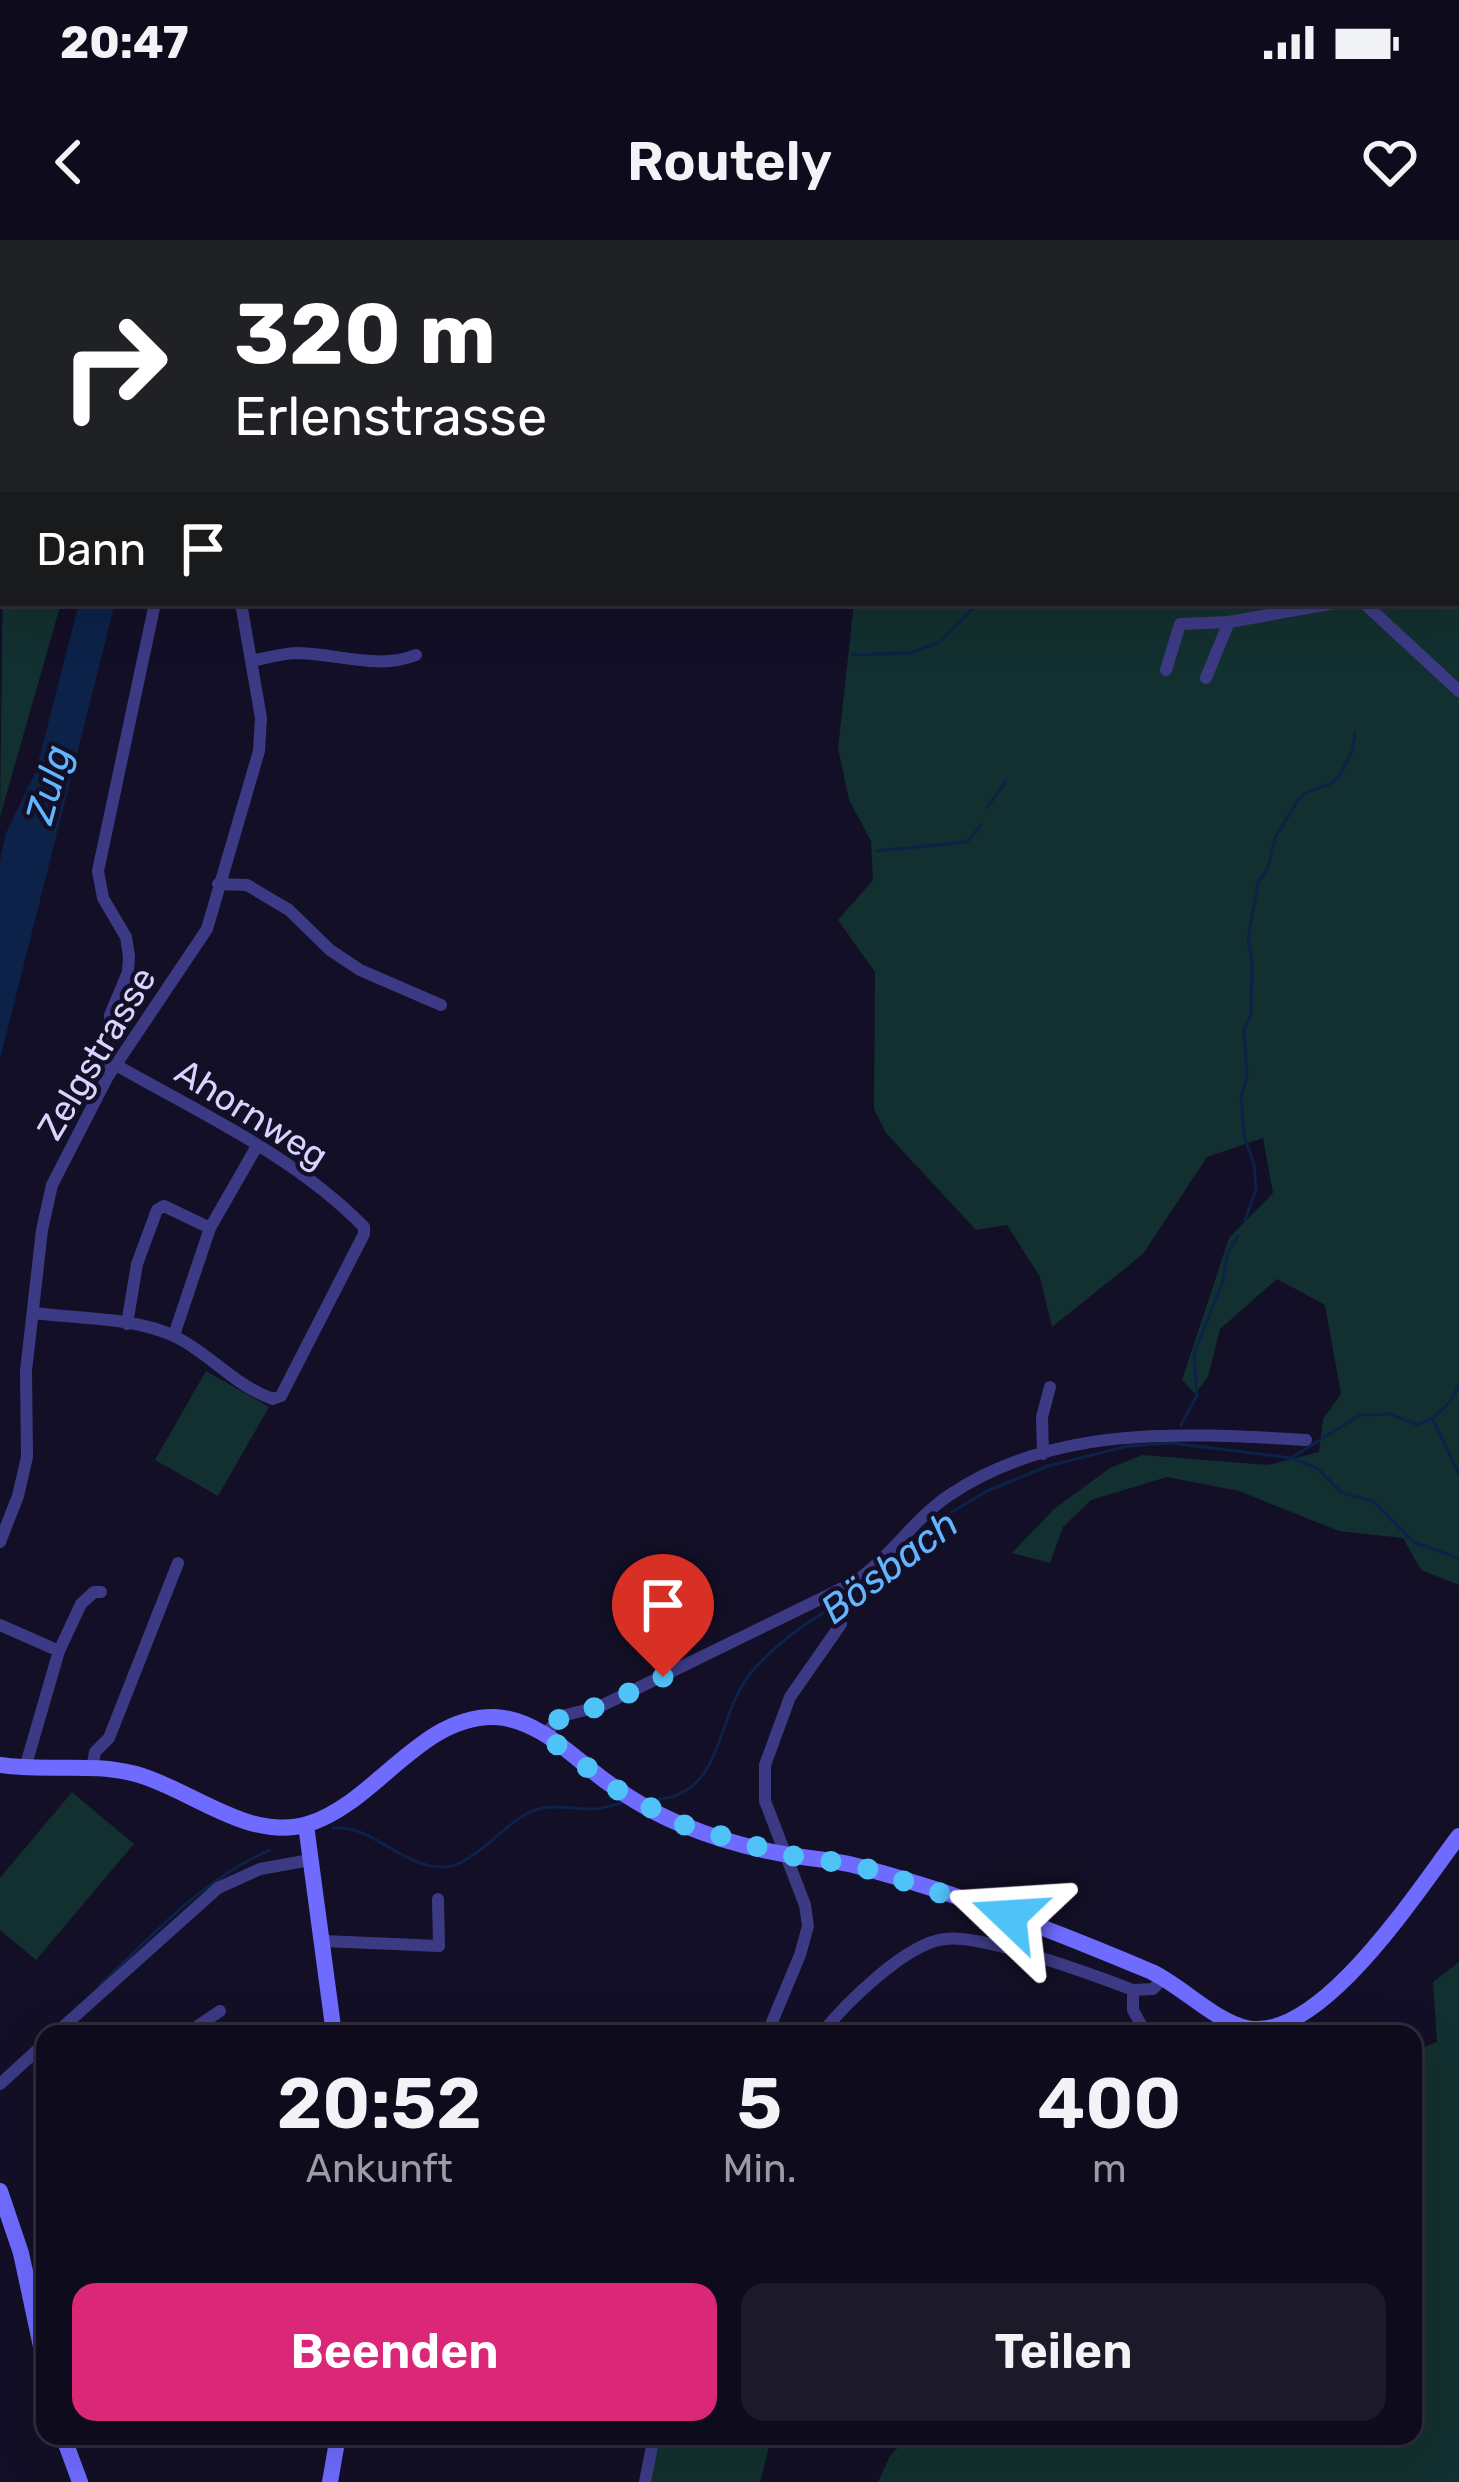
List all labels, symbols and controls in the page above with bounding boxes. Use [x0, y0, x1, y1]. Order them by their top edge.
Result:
text: 20:47 [60, 16, 188, 69]
icon: back [36, 129, 102, 195]
icon: heart [1357, 129, 1423, 195]
text: Routely [627, 130, 832, 194]
text: 320 m [234, 284, 496, 384]
icon: right [36, 288, 192, 444]
text: Erlenstrasse [234, 385, 547, 449]
icon: arrive [170, 516, 236, 582]
text: Dann [36, 523, 146, 576]
water label: Zulg [16, 740, 81, 829]
street label: Zelgstrasse [28, 959, 165, 1147]
street label: Ahornweg [167, 1050, 336, 1177]
water label: Bösbach [812, 1500, 967, 1633]
pin [612, 1554, 714, 1677]
icon: arrive [630, 1572, 696, 1638]
position arrow [946, 1853, 1072, 1979]
text: 20:52 [277, 2061, 482, 2146]
text: 5 [737, 2061, 782, 2146]
text: 400 [1037, 2061, 1181, 2146]
text: Ankunft [306, 2146, 453, 2192]
text: Min. [723, 2146, 796, 2192]
text: m [1092, 2146, 1127, 2192]
button: Beenden [72, 2283, 717, 2421]
button: Teilen [741, 2283, 1386, 2421]

